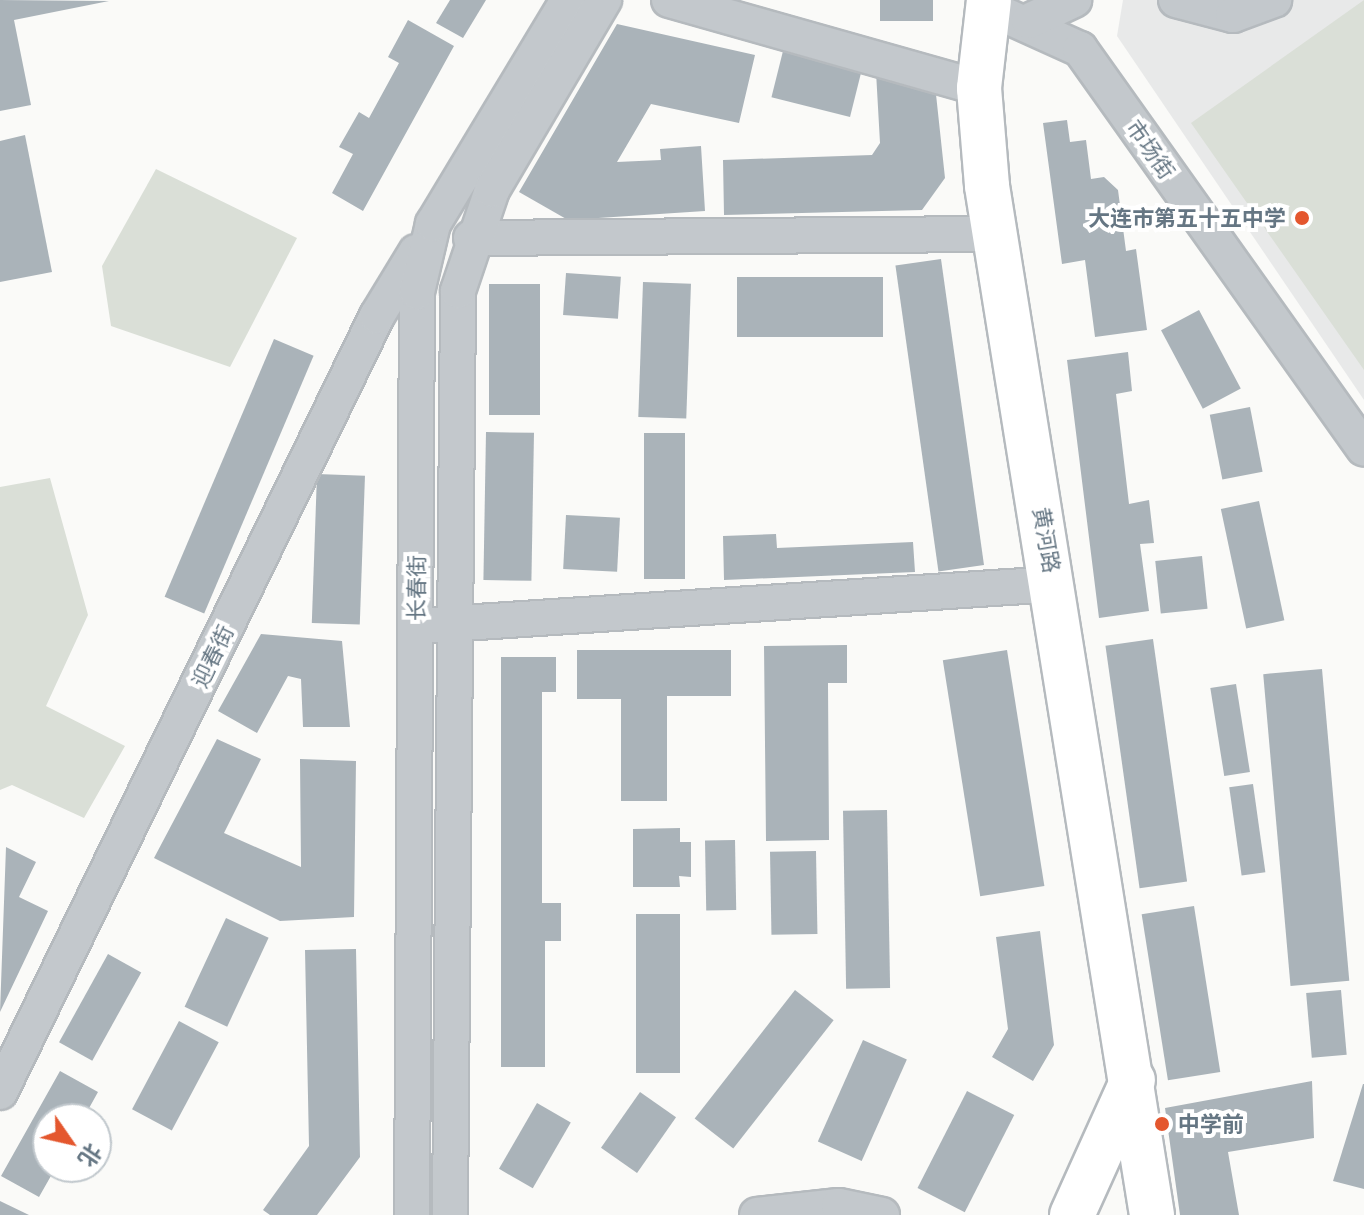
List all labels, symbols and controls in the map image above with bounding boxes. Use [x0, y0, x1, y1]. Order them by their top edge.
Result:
street label: 市场街 [1121, 114, 1181, 184]
place label: 大连市第五十五中学 [1088, 205, 1286, 231]
marker: 大连市第五十五中学 [1293, 209, 1311, 227]
street label: 黄河路 [1028, 505, 1066, 575]
street label: 长春街 [403, 555, 429, 621]
street label: 迎春街 [186, 621, 238, 691]
north arrow [32, 1103, 112, 1183]
place label: 中学前 [1178, 1111, 1244, 1137]
marker: 中学前 [1153, 1115, 1171, 1133]
text: 北 [74, 1139, 107, 1172]

